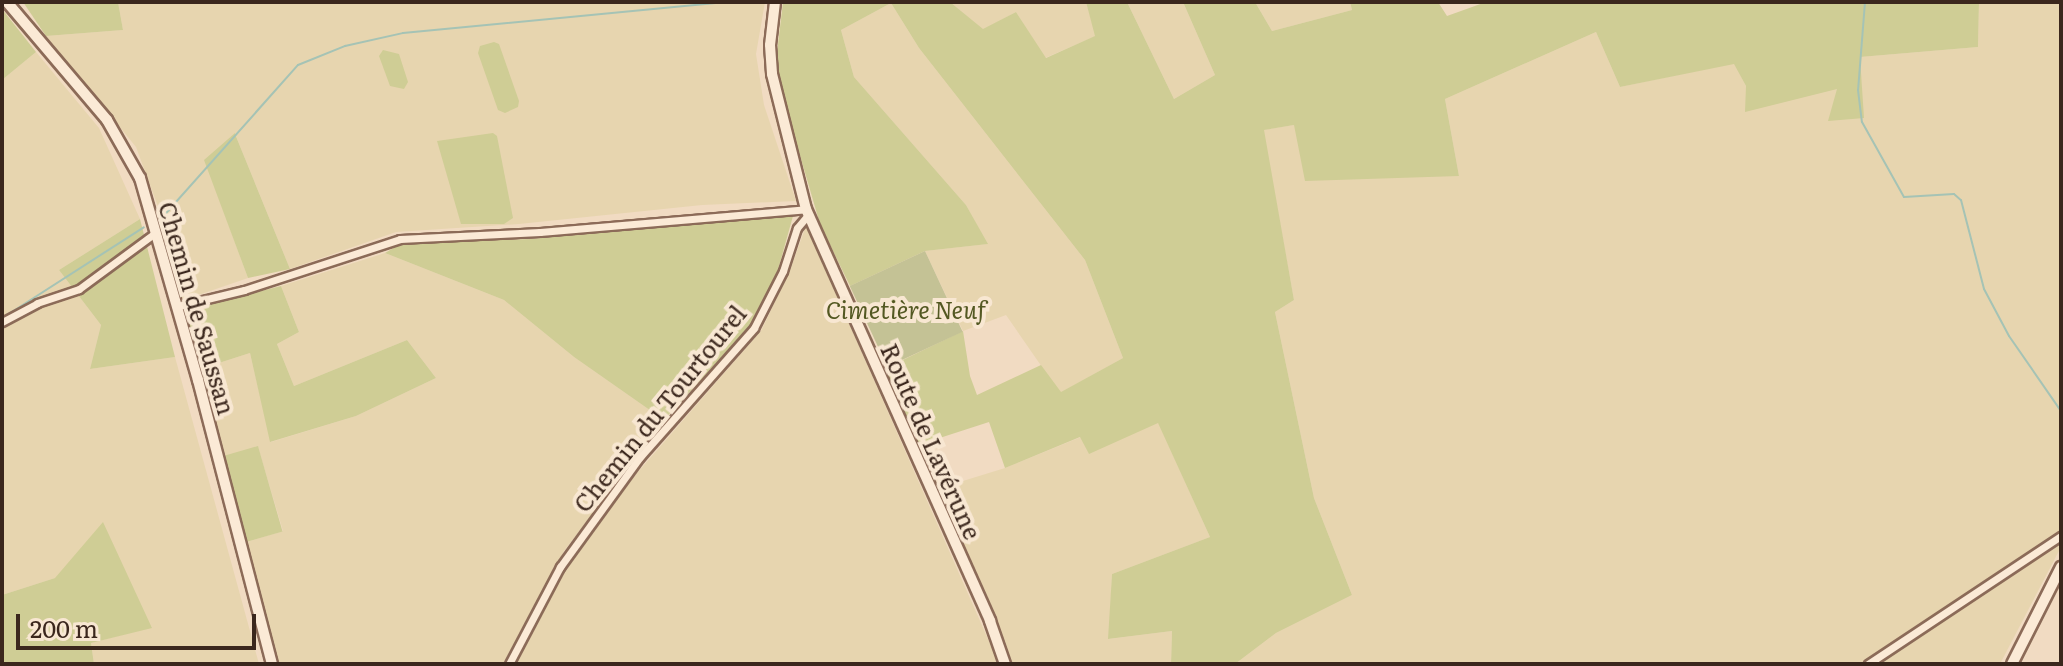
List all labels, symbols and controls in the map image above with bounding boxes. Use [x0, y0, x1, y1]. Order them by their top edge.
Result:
street label: Chemin de Saussan [154, 198, 242, 418]
park label: Cimetière Neuf [826, 295, 986, 323]
street label: Chemin du Tourtourel [567, 299, 751, 517]
street label: Route de Lavérune [876, 339, 988, 543]
scale bar [20, 598, 260, 648]
text: 200 m [30, 610, 98, 645]

